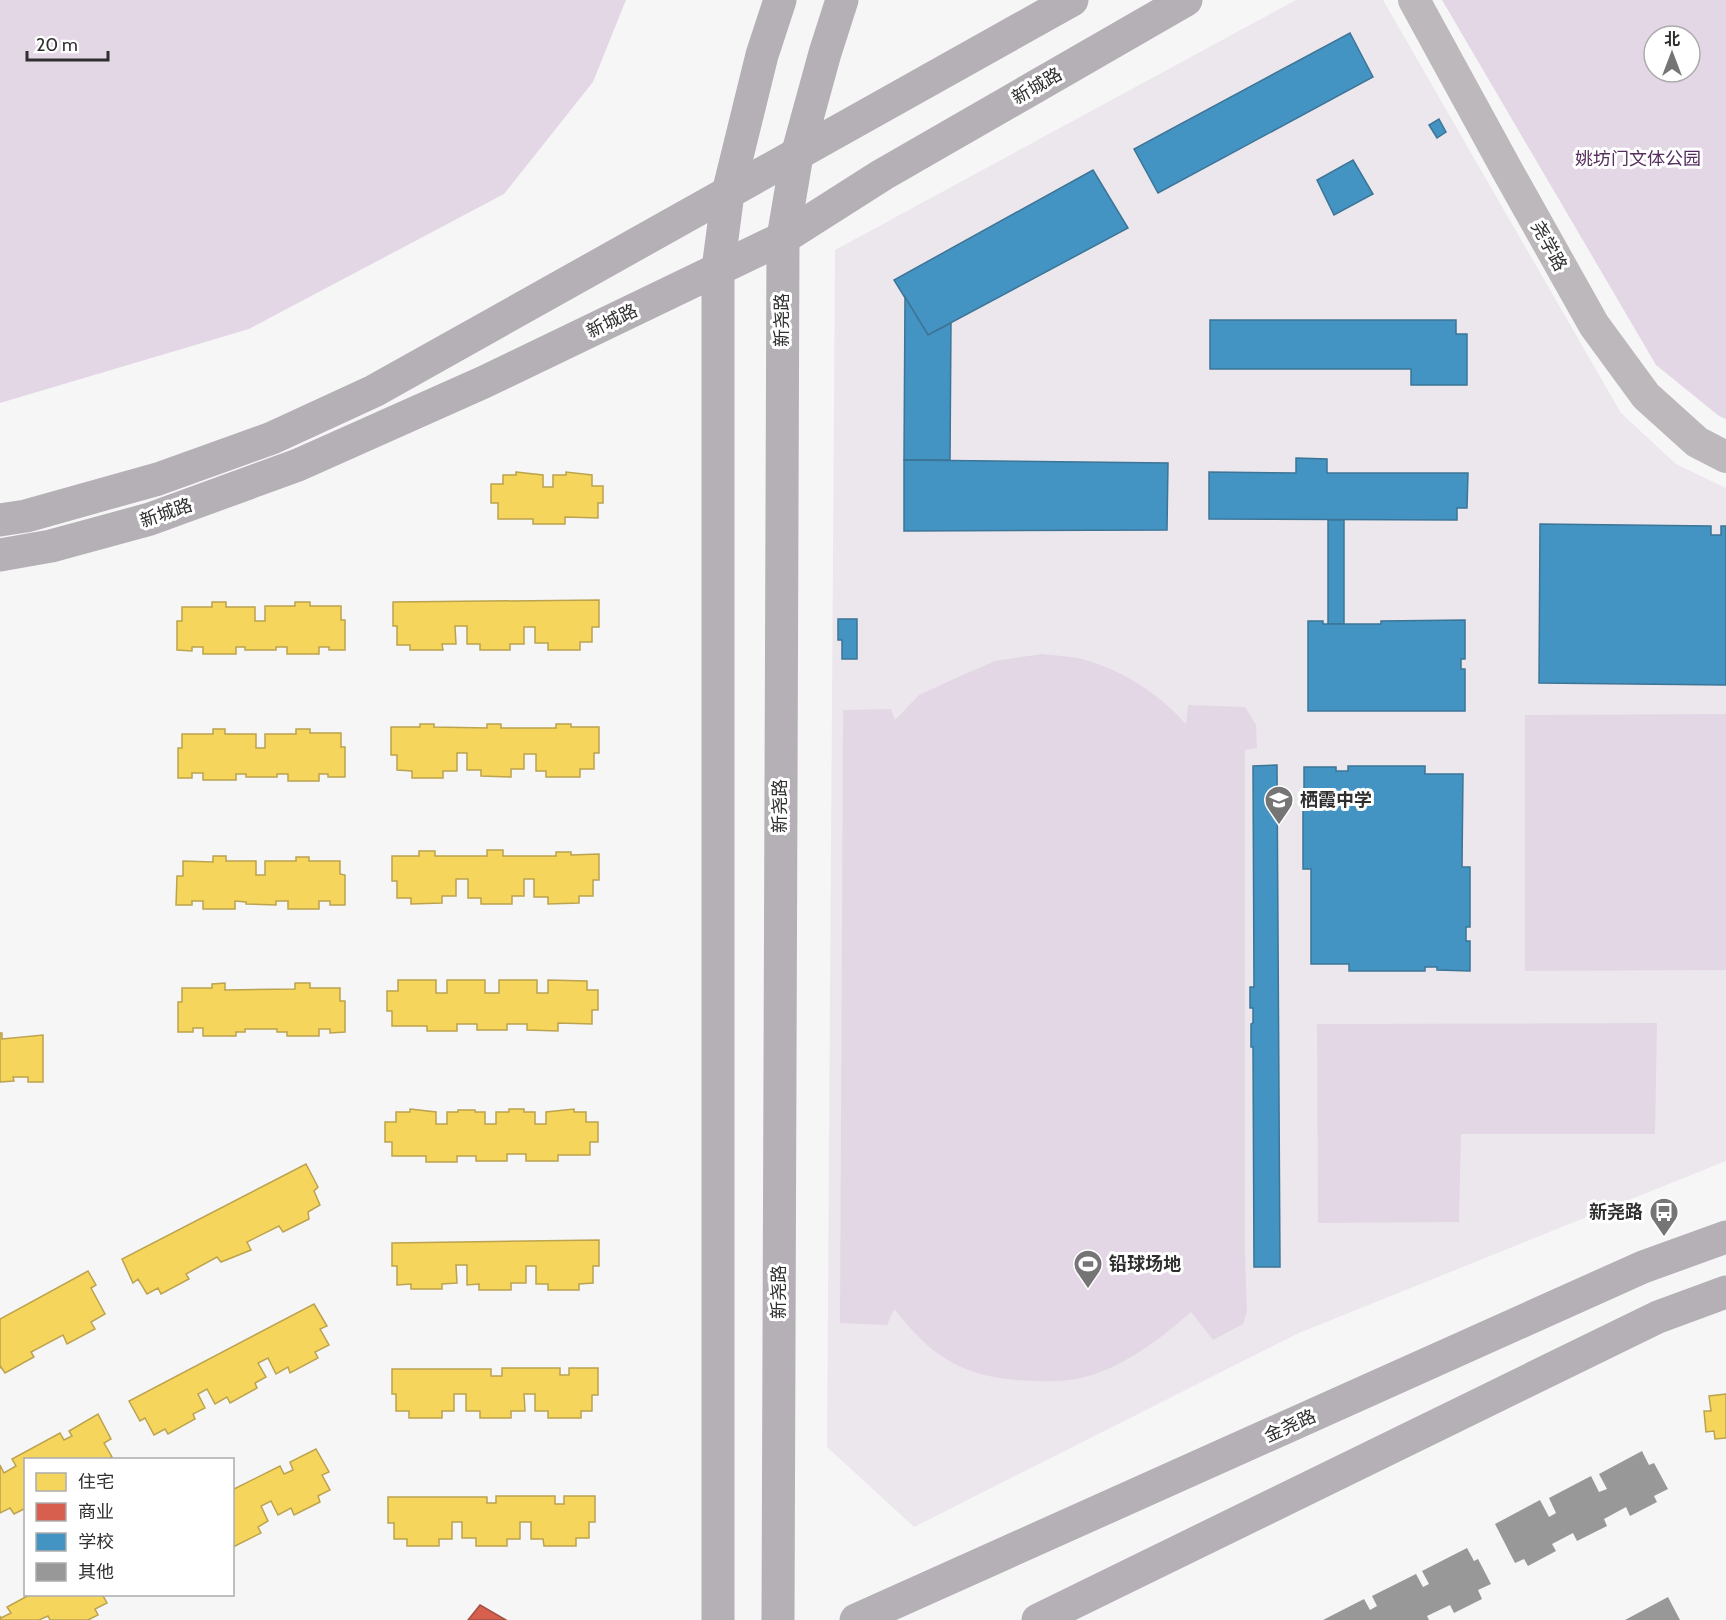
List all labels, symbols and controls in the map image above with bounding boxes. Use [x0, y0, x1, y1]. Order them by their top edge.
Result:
scale bar [27, 24, 108, 62]
north arrow [1642, 24, 1702, 84]
text: 北 [1664, 30, 1680, 49]
text: 20 m [36, 34, 78, 56]
street label: 新城路 [1008, 63, 1066, 109]
park label: 姚坊门文体公园 [1575, 148, 1701, 170]
street label: 尧学路 [1526, 217, 1572, 275]
street label: 新尧路 [771, 293, 793, 347]
street label: 新城路 [583, 299, 641, 343]
street label: 新城路 [137, 494, 195, 532]
street label: 新尧路 [769, 779, 791, 833]
school or university icon: 栖霞中学 [1263, 784, 1295, 826]
place label: 栖霞中学 [1300, 789, 1372, 811]
bus stop icon: 新尧路 [1648, 1196, 1680, 1238]
place label: 新尧路 [1589, 1201, 1643, 1223]
sports icon: 铅球场地 [1072, 1248, 1104, 1290]
place label: 铅球场地 [1109, 1253, 1181, 1275]
street label: 新尧路 [768, 1265, 790, 1319]
street label: 金尧路 [1261, 1405, 1319, 1447]
legend [24, 1458, 234, 1596]
text: 住宅 [78, 1471, 114, 1493]
text: 商业 [78, 1501, 114, 1523]
text: 学校 [78, 1531, 114, 1553]
text: 其他 [78, 1561, 114, 1583]

